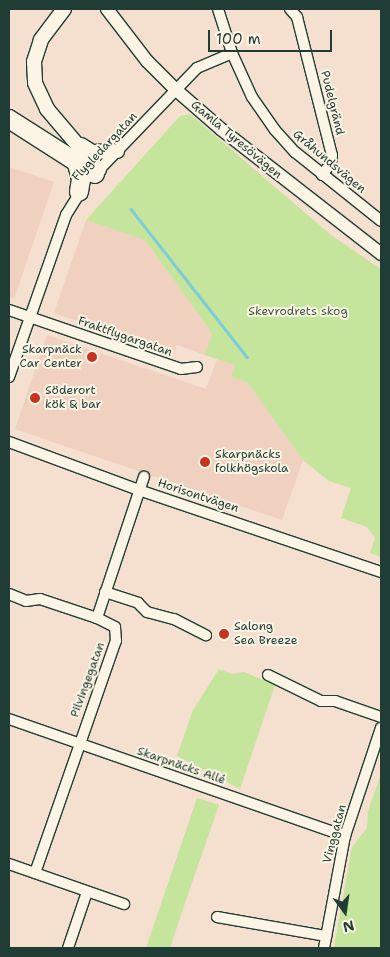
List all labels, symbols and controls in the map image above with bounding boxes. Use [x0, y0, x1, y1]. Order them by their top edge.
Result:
scale bar [210, 20, 334, 52]
text: 100 m [216, 29, 261, 49]
street label: Pudelgränd [317, 69, 347, 137]
street label: Gamla Tyresövägen [188, 98, 284, 182]
street label: Flygledargatan [70, 110, 140, 184]
street label: Gråhundsvägen [290, 127, 368, 197]
park label: Skevrodrets skog [248, 305, 348, 319]
street label: Fraktflygargatan [76, 314, 174, 360]
place label: Skarpnäck Car Center [20, 343, 82, 371]
marker: Skarpnäck Car Center [86, 351, 98, 363]
place label: Söderort kök & bar [45, 384, 101, 412]
marker: Söderort kök & bar [29, 392, 41, 404]
place label: Skarpnäcks folkhögskola [215, 448, 289, 476]
marker: Skarpnäcks folkhögskola [199, 456, 211, 468]
street label: Horisontvägen [156, 476, 240, 516]
place label: Salong Sea Breeze [234, 620, 298, 648]
marker: Salong Sea Breeze [218, 628, 230, 640]
street label: Pilvingegatan [68, 641, 108, 719]
street label: Skarpnäcks Allé [135, 744, 227, 788]
street label: Vinggatan [320, 803, 350, 865]
north arrow [320, 887, 370, 937]
text: N [341, 916, 356, 937]

